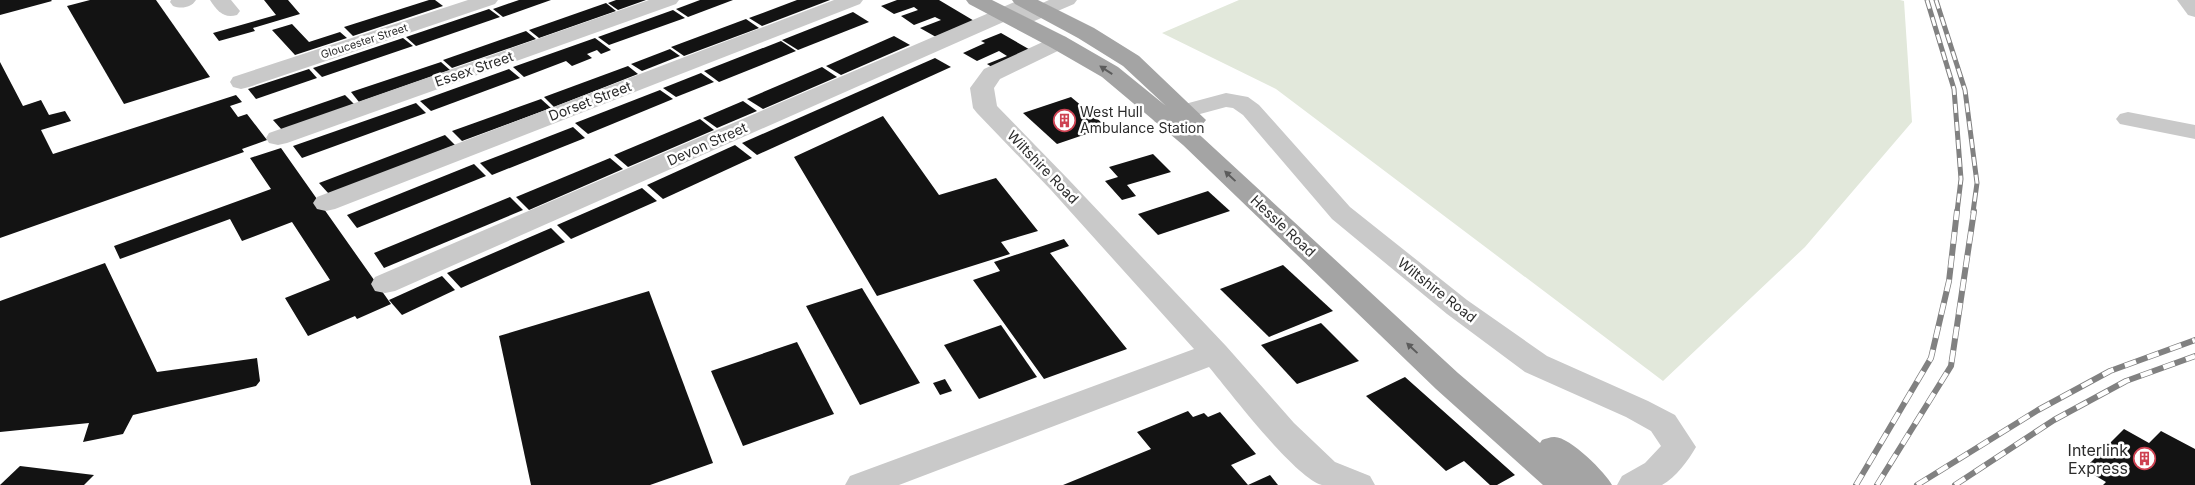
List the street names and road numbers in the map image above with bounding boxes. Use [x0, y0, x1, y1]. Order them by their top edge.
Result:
street label: Gloucester Street [319, 20, 410, 62]
street label: Essex Street [432, 47, 516, 90]
street label: Dorset Street [546, 77, 634, 124]
street label: Devon Street [664, 118, 750, 169]
street label: Wiltshire Road [1004, 127, 1083, 207]
street label: Hessle Road [1247, 191, 1319, 260]
street label: Wiltshire Road [1395, 254, 1480, 326]

